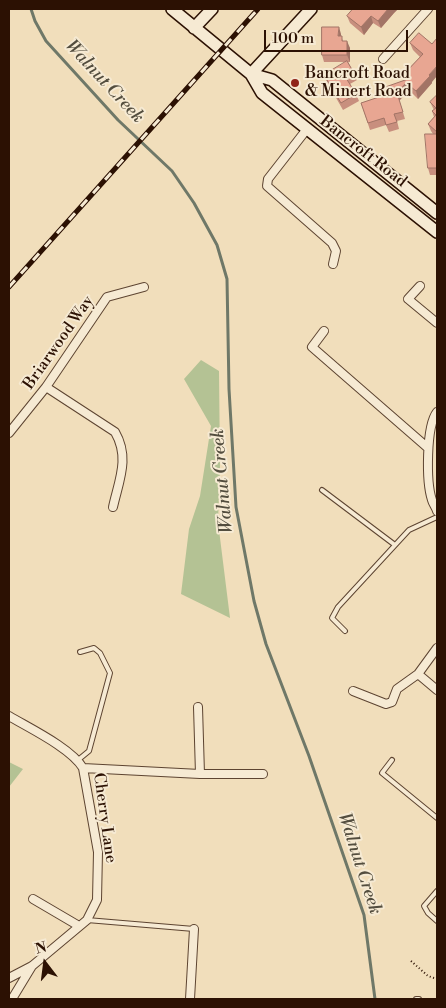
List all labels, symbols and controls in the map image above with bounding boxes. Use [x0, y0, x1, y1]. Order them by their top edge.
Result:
scale bar [266, 20, 410, 52]
text: 100 m [272, 29, 314, 48]
water label: Walnut Creek [60, 36, 148, 128]
place label: Bancroft Road & Minert Road [305, 64, 412, 102]
marker: Bancroft Road & Minert Road [289, 77, 301, 89]
street label: Bancroft Road [316, 112, 410, 192]
street label: Briarwood Way [20, 292, 98, 394]
water label: Walnut Creek [208, 427, 238, 535]
street label: Cherry Lane [88, 772, 120, 864]
water label: Walnut Creek [332, 810, 386, 918]
north arrow [20, 938, 70, 988]
text: N [33, 938, 49, 959]

